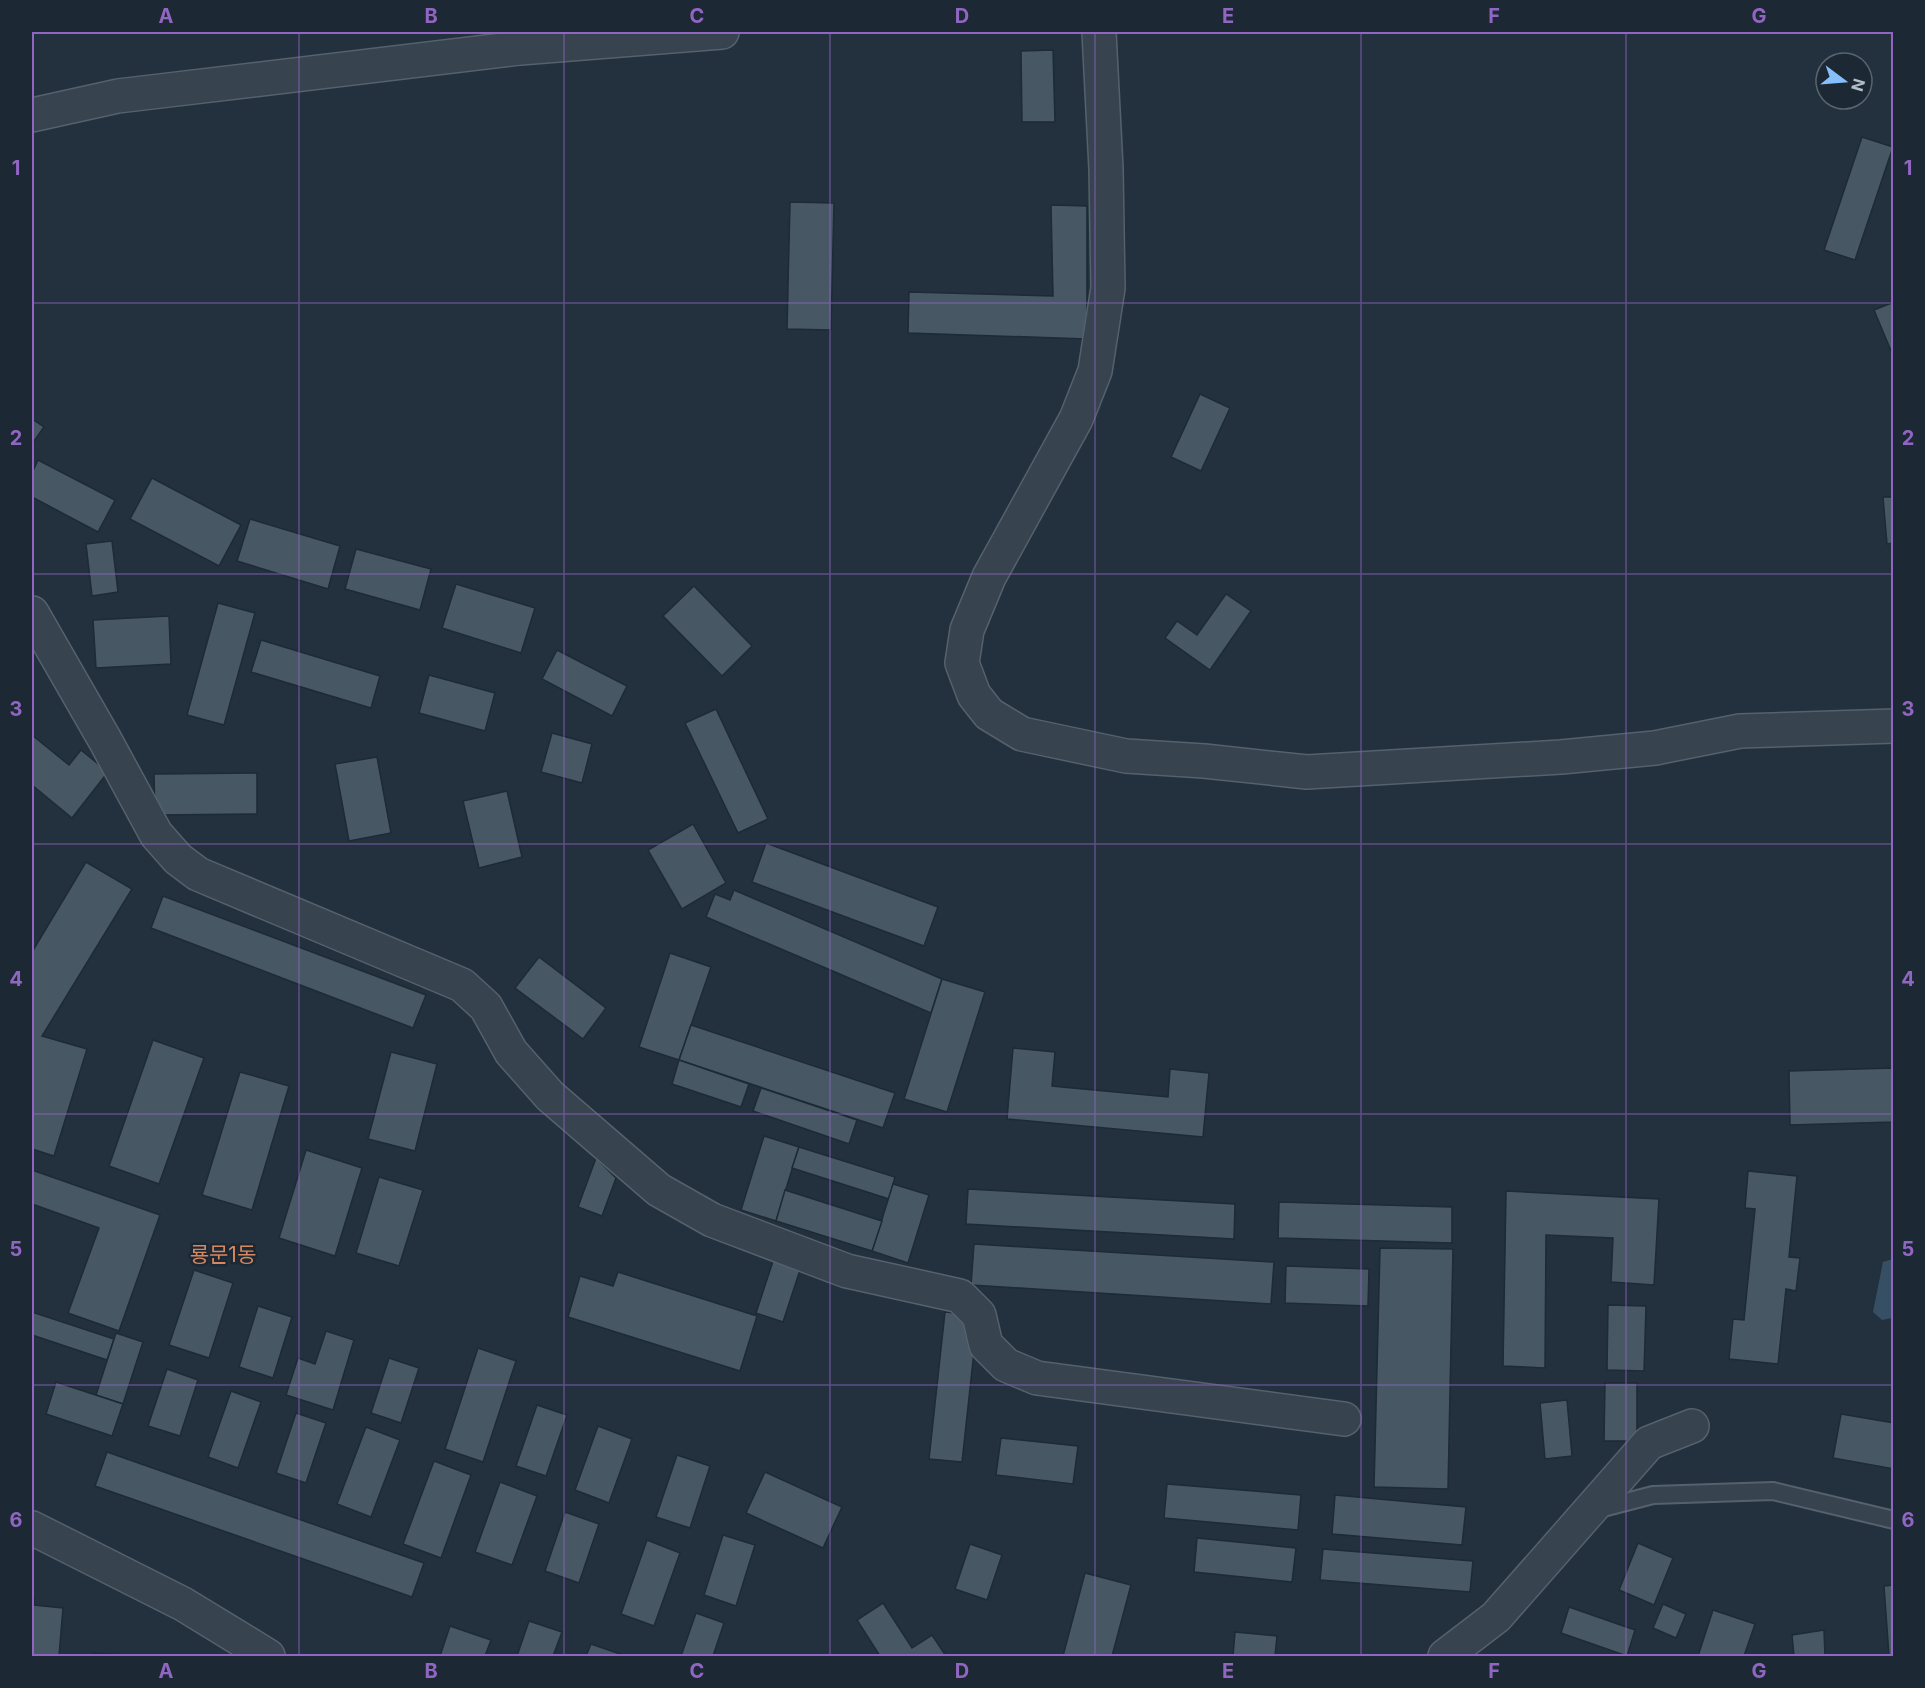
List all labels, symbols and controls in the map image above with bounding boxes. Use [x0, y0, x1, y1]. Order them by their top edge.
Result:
text: A [159, 4, 174, 28]
text: B [424, 4, 438, 28]
text: C [690, 4, 704, 28]
text: D [955, 4, 969, 28]
text: E [1222, 4, 1234, 28]
text: F [1488, 4, 1500, 28]
text: G [1751, 4, 1767, 28]
north arrow [1814, 51, 1874, 111]
text: N [1847, 77, 1870, 94]
text: 1 [12, 156, 20, 180]
text: 1 [1904, 156, 1912, 180]
text: 2 [10, 426, 22, 450]
text: 2 [1902, 426, 1914, 450]
text: 3 [10, 697, 22, 721]
text: 3 [1902, 697, 1914, 721]
text: 4 [9, 967, 23, 991]
text: 4 [1901, 967, 1915, 991]
text: 5 [10, 1237, 22, 1261]
text: 5 [1902, 1237, 1914, 1261]
district label: 룡문1동 [190, 1242, 256, 1267]
text: 6 [10, 1508, 23, 1532]
text: 6 [1902, 1508, 1915, 1532]
text: A [159, 1659, 174, 1683]
text: B [424, 1659, 438, 1683]
text: C [690, 1659, 704, 1683]
text: D [955, 1659, 969, 1683]
text: E [1222, 1659, 1234, 1683]
text: F [1488, 1659, 1500, 1683]
text: G [1751, 1659, 1767, 1683]

